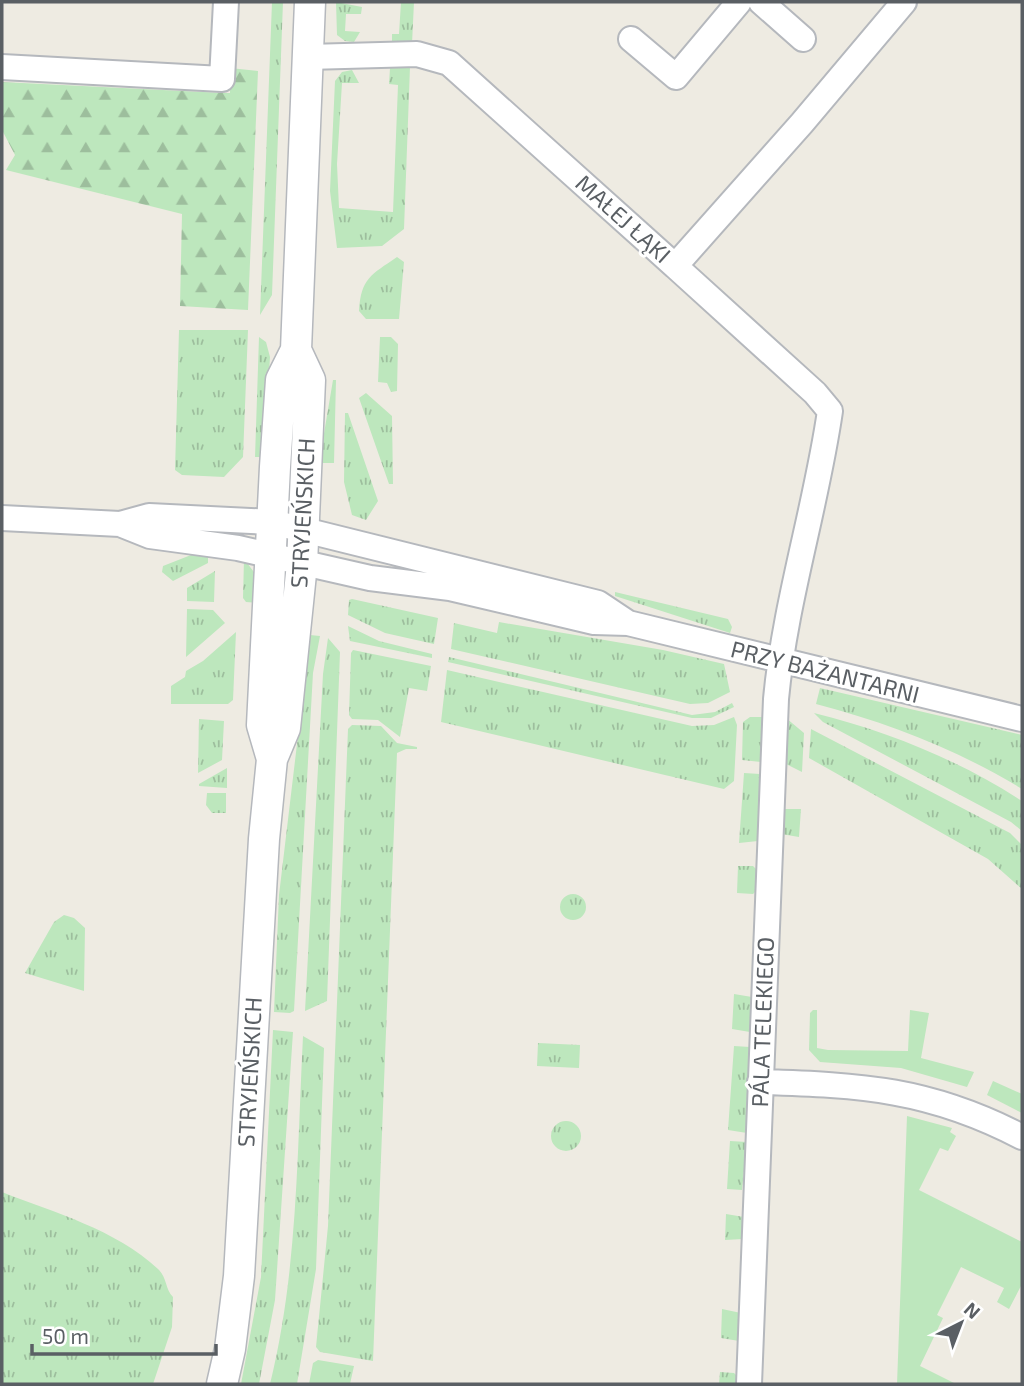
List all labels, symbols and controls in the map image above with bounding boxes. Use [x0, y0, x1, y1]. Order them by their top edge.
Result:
street label: MAŁEJ ŁĄKI [570, 168, 677, 268]
street label: STRYJEŃSKICH [284, 437, 320, 589]
street label: PRZY BAŻANTARNI [728, 634, 922, 708]
street label: PÁLA TELEKIEGO [745, 936, 779, 1108]
street label: STRYJEŃSKICH [231, 996, 267, 1148]
north arrow [926, 1288, 996, 1358]
text: N [960, 1297, 986, 1323]
scale bar [32, 1312, 215, 1356]
text: 50 m [42, 1323, 89, 1348]

